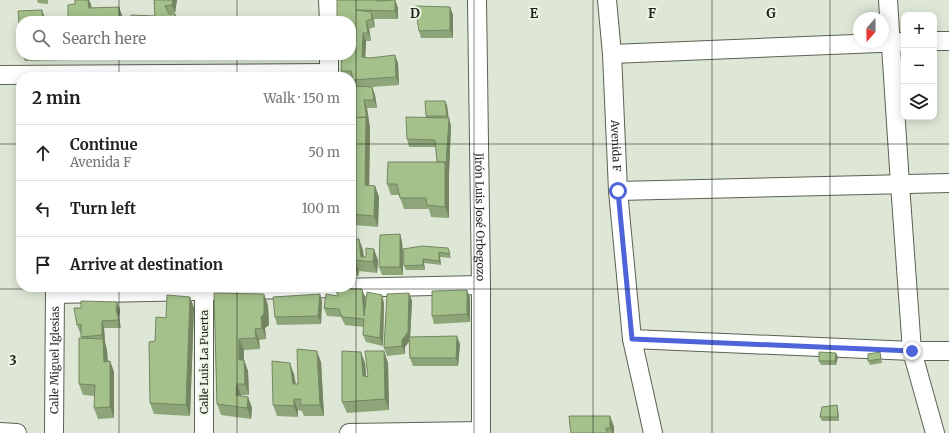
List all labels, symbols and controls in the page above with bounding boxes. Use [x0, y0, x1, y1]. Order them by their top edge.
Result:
text: D [410, 5, 420, 22]
text: E [530, 5, 539, 22]
text: F [648, 5, 656, 22]
text: G [766, 5, 776, 22]
north arrow [853, 12, 889, 48]
map controls [901, 12, 937, 120]
button: + [901, 12, 937, 48]
search box [16, 16, 356, 60]
icon: search [30, 27, 52, 49]
text: Search here [62, 29, 146, 48]
button: − [901, 48, 937, 84]
button: layers [901, 84, 937, 120]
text: 2 min [32, 87, 80, 109]
text: Walk · 150 m [263, 90, 340, 107]
street label: Avenida F [608, 118, 624, 172]
text: Continue [70, 135, 138, 154]
icon: ahead [32, 142, 54, 164]
text: 50 m [308, 144, 340, 161]
street label: Jirón Luis José Orbegozo [472, 152, 488, 282]
text: Avenida F [70, 154, 131, 171]
route start [609, 182, 627, 200]
icon: left [32, 198, 54, 220]
text: Turn left [70, 199, 136, 218]
text: 100 m [302, 200, 340, 217]
icon: arrive [32, 254, 54, 276]
text: Arrive at destination [70, 255, 223, 274]
street label: Calle Miguel Iglesias [47, 306, 62, 414]
street label: Calle Luis La Puerta [197, 310, 211, 414]
route end [903, 342, 921, 360]
text: 3 [9, 352, 17, 369]

